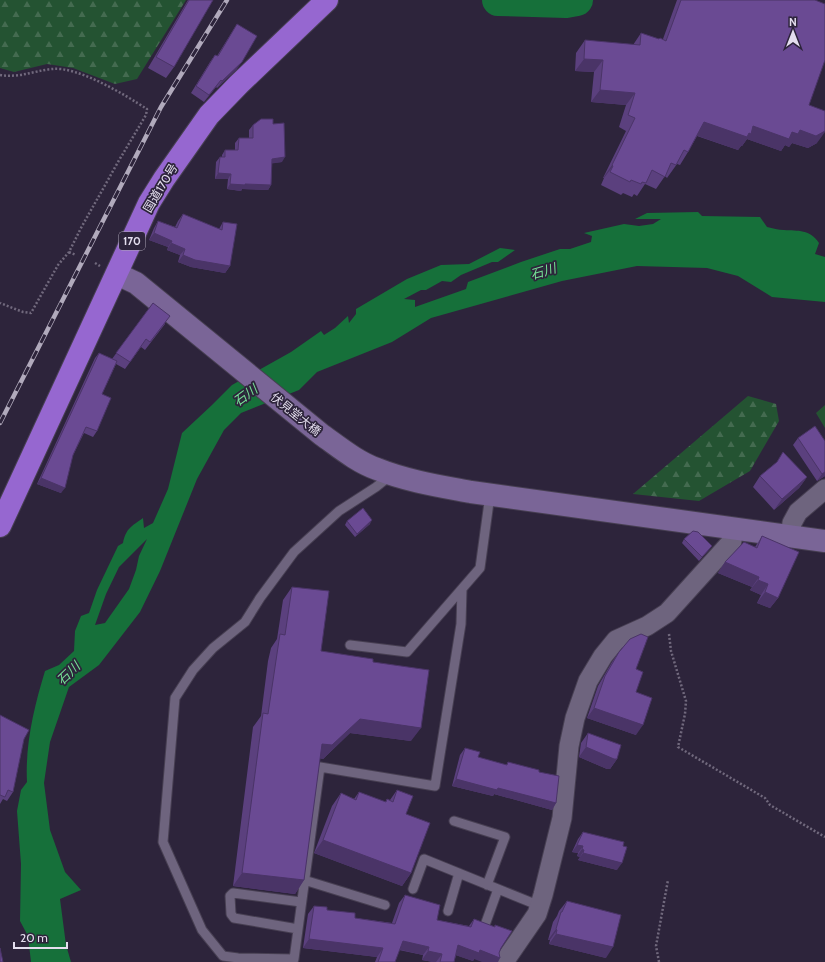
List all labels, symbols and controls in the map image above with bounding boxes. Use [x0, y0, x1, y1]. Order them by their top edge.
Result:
north arrow [773, 12, 813, 52]
text: N [789, 15, 797, 29]
street label: 国道170号 [140, 161, 180, 215]
road number: 170 [119, 232, 145, 250]
water label: 石川 [528, 259, 560, 282]
water label: 石川 [230, 380, 262, 409]
street label: 伏見堂大橋 [268, 389, 324, 439]
water label: 石川 [53, 657, 84, 688]
scale bar [14, 924, 67, 950]
text: 20 m [20, 930, 48, 945]

